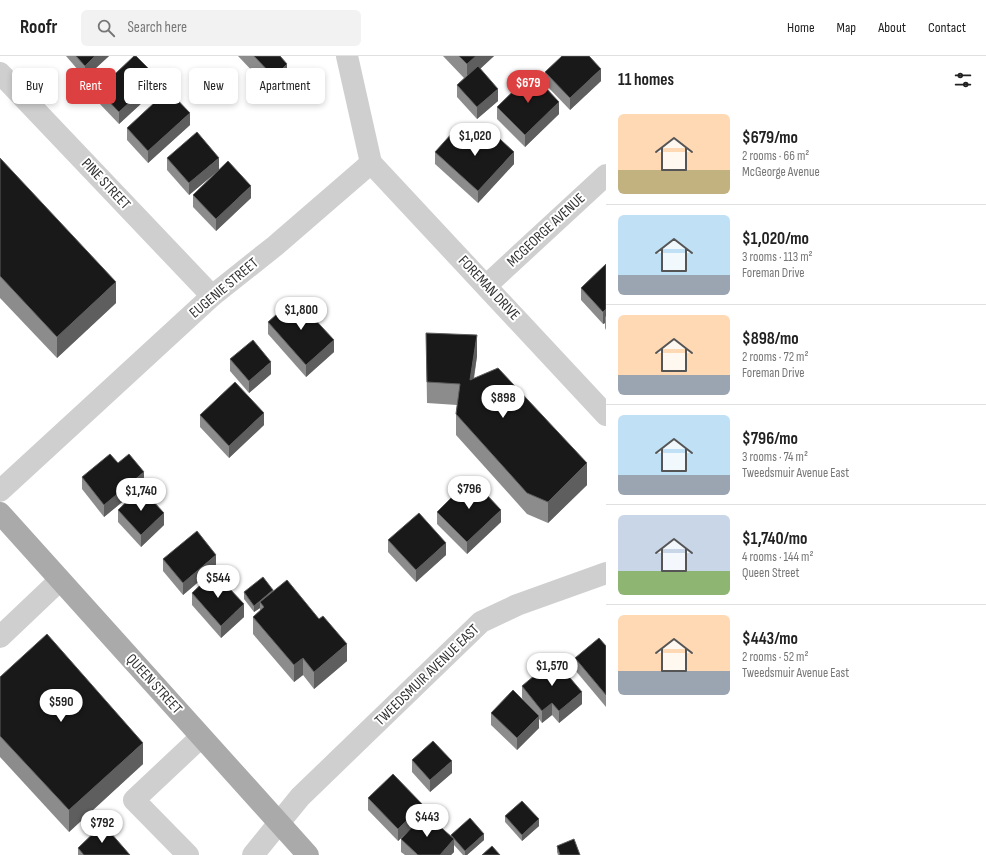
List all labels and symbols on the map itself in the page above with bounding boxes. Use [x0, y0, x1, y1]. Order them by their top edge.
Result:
pin: $679 [504, 70, 552, 104]
pin: $1,020 [442, 123, 508, 157]
street label: PINE STREET [77, 154, 135, 214]
street label: MCGEORGE AVENUE [503, 189, 589, 271]
street label: FOREMAN DRIVE [454, 252, 524, 324]
street label: EUGENIE STREET [186, 254, 262, 322]
pin: $1,800 [268, 297, 334, 331]
pin: $898 [479, 385, 527, 419]
pin: $796 [445, 476, 493, 510]
pin: $1,740 [108, 478, 174, 512]
pin: $544 [194, 565, 242, 599]
street label: TWEEDSMUIR AVENUE EAST [371, 620, 483, 730]
street label: QUEEN STREET [122, 650, 186, 718]
pin: $1,570 [519, 653, 585, 687]
pin: $590 [37, 689, 85, 723]
pin: $443 [403, 804, 451, 838]
pin: $792 [78, 810, 126, 844]

